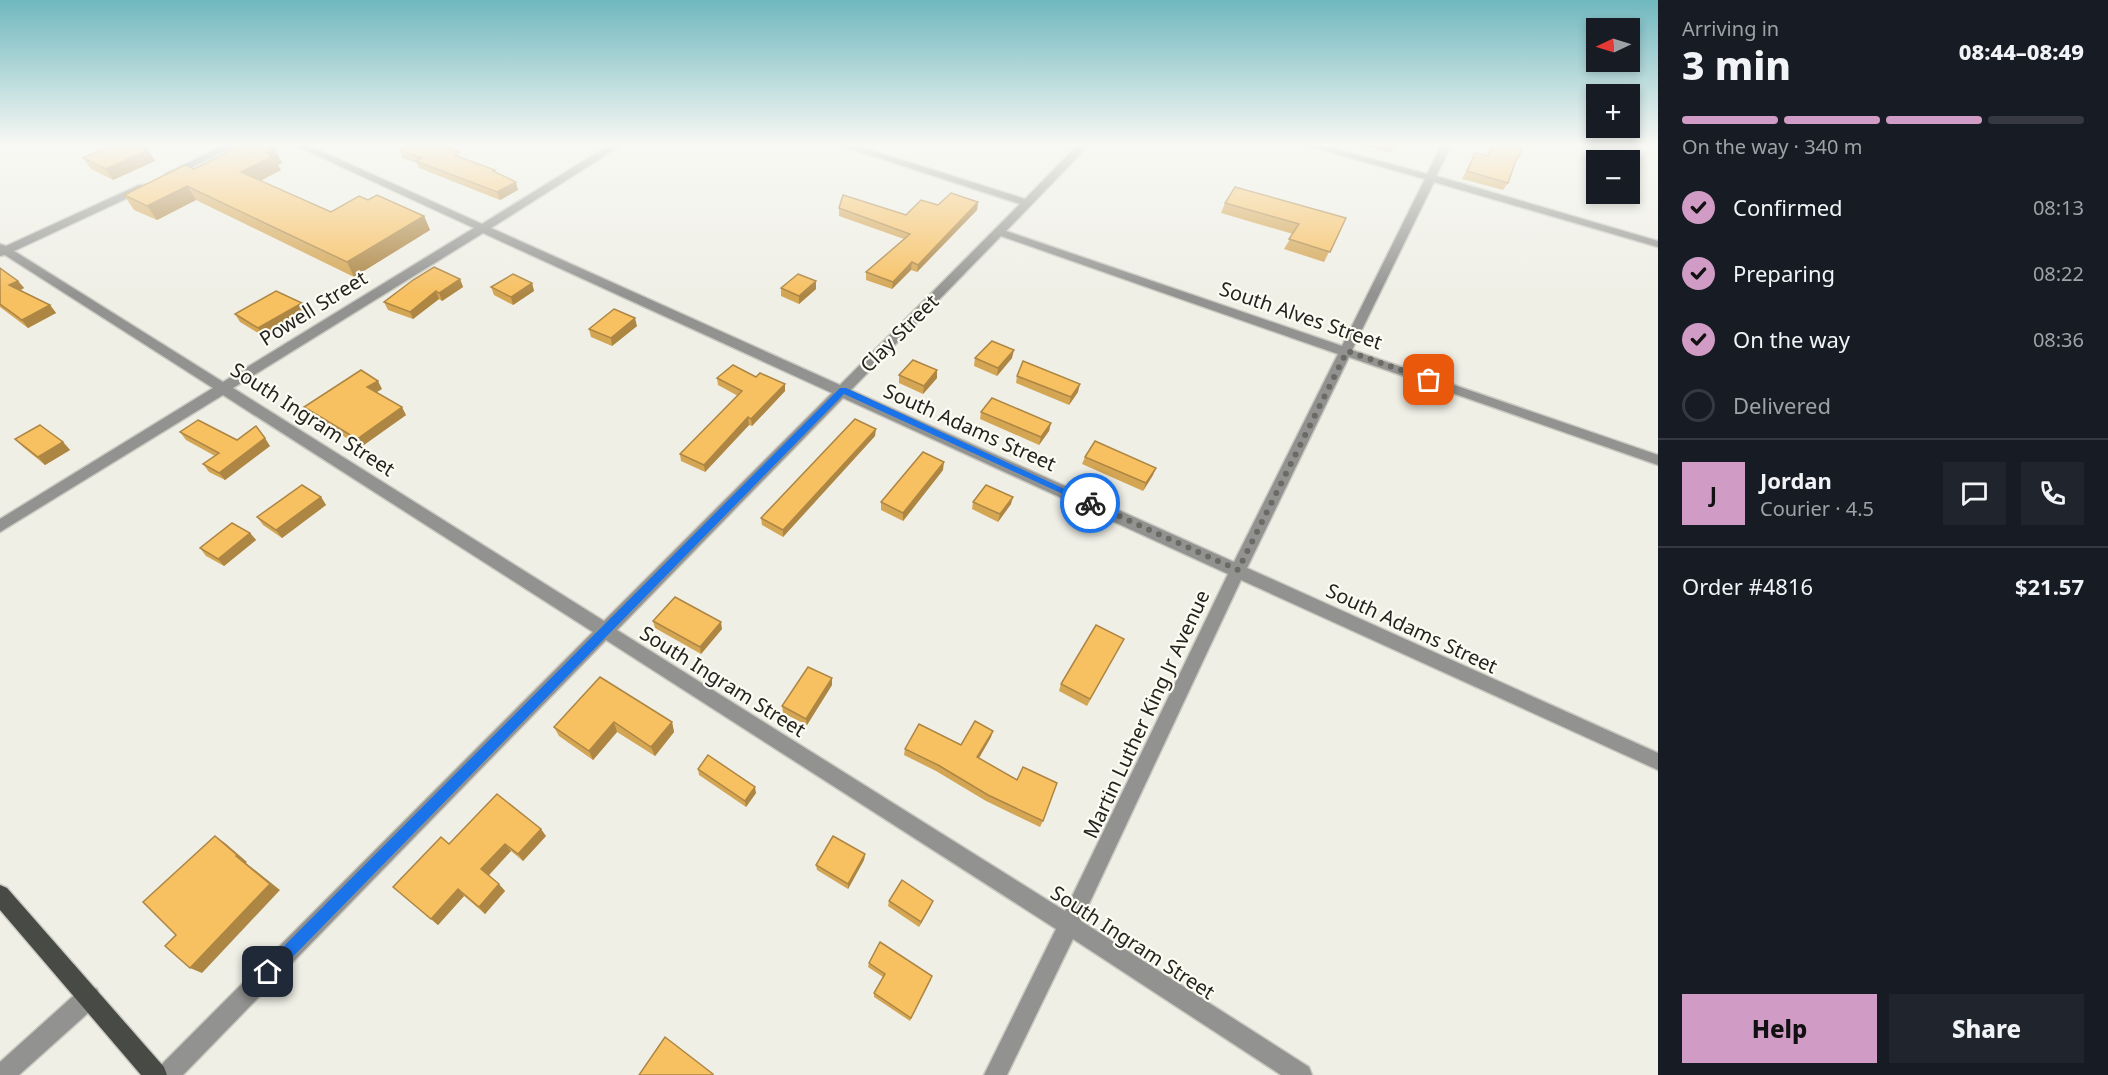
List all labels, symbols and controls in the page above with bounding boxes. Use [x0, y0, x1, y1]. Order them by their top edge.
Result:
text: Arriving in [1682, 15, 1779, 42]
north arrow [1586, 18, 1640, 72]
map controls [1586, 18, 1640, 204]
text: 08:44–08:49 [1959, 36, 2084, 66]
text: 3 min [1682, 38, 1791, 91]
button: + [1586, 84, 1640, 138]
text: On the way · 340 m [1682, 133, 1862, 160]
button: − [1586, 150, 1640, 204]
icon: check [1682, 191, 1715, 224]
text: Confirmed [1733, 192, 1843, 222]
text: 08:13 [2033, 194, 2084, 221]
icon: check [1682, 257, 1715, 290]
text: Preparing [1733, 258, 1835, 288]
text: 08:22 [2033, 260, 2084, 287]
street label: Powell Street [254, 264, 372, 352]
street label: South Alves Street [1216, 275, 1386, 355]
street label: Clay Street [854, 288, 944, 378]
icon: check [1682, 323, 1715, 356]
text: On the way [1733, 324, 1850, 354]
text: 08:36 [2033, 326, 2084, 353]
pin [1403, 354, 1454, 405]
street label: South Ingram Street [226, 356, 400, 482]
icon: bag [1412, 363, 1445, 396]
street label: South Adams Street [880, 377, 1060, 477]
text: Delivered [1733, 390, 1831, 420]
button: chat [1943, 462, 2006, 525]
button: phone [2021, 462, 2084, 525]
text: Jordan [1760, 465, 1832, 495]
courier [1060, 473, 1120, 533]
text: J [1710, 478, 1717, 508]
icon: bike [1074, 487, 1107, 520]
text: Courier · 4.5 [1760, 495, 1874, 522]
text: Order #4816 [1682, 571, 1813, 601]
text: $21.57 [2015, 571, 2084, 601]
street label: South Adams Street [1322, 576, 1502, 680]
street label: Martin Luther King Jr Avenue [1076, 585, 1216, 843]
street label: South Ingram Street [635, 619, 811, 743]
street label: South Ingram Street [1046, 879, 1220, 1005]
pin [242, 946, 293, 997]
icon: home [251, 955, 284, 988]
button: Help [1682, 994, 1877, 1063]
button: Share [1889, 994, 2084, 1063]

